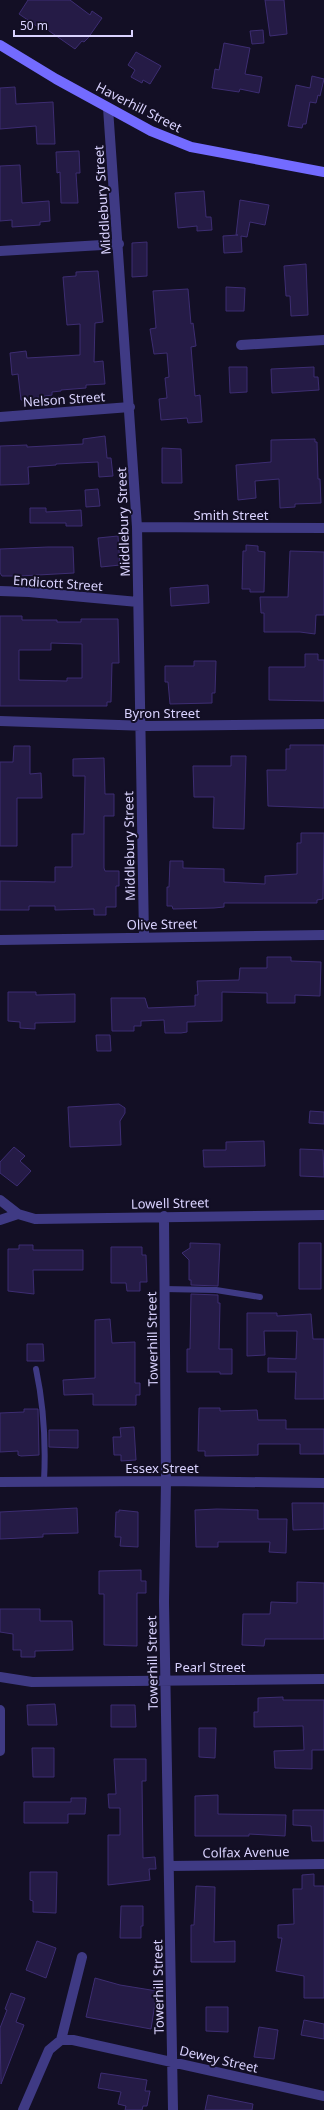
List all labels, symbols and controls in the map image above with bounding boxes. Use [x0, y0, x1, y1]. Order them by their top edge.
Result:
scale bar [14, 12, 132, 38]
text: 50 m [20, 17, 48, 34]
street label: Haverhill Street [93, 78, 185, 136]
street label: Middlebury Street [89, 144, 115, 255]
street label: Nelson Street [22, 387, 106, 411]
street label: Middlebury Street [112, 467, 134, 577]
street label: Smith Street [193, 506, 269, 524]
street label: Endicott Street [13, 571, 104, 595]
street label: Byron Street [124, 704, 200, 722]
street label: Middlebury Street [119, 791, 139, 901]
street label: Olive Street [127, 914, 198, 934]
street label: Lowell Street [131, 1193, 210, 1213]
street label: Towerhill Street [142, 1291, 162, 1386]
street label: Essex Street [125, 1459, 199, 1477]
street label: Towerhill Street [142, 1615, 162, 1710]
street label: Pearl Street [175, 1658, 246, 1676]
street label: Colfax Avenue [202, 1842, 290, 1862]
street label: Towerhill Street [148, 1939, 168, 2034]
street label: Dewey Street [178, 2041, 260, 2077]

